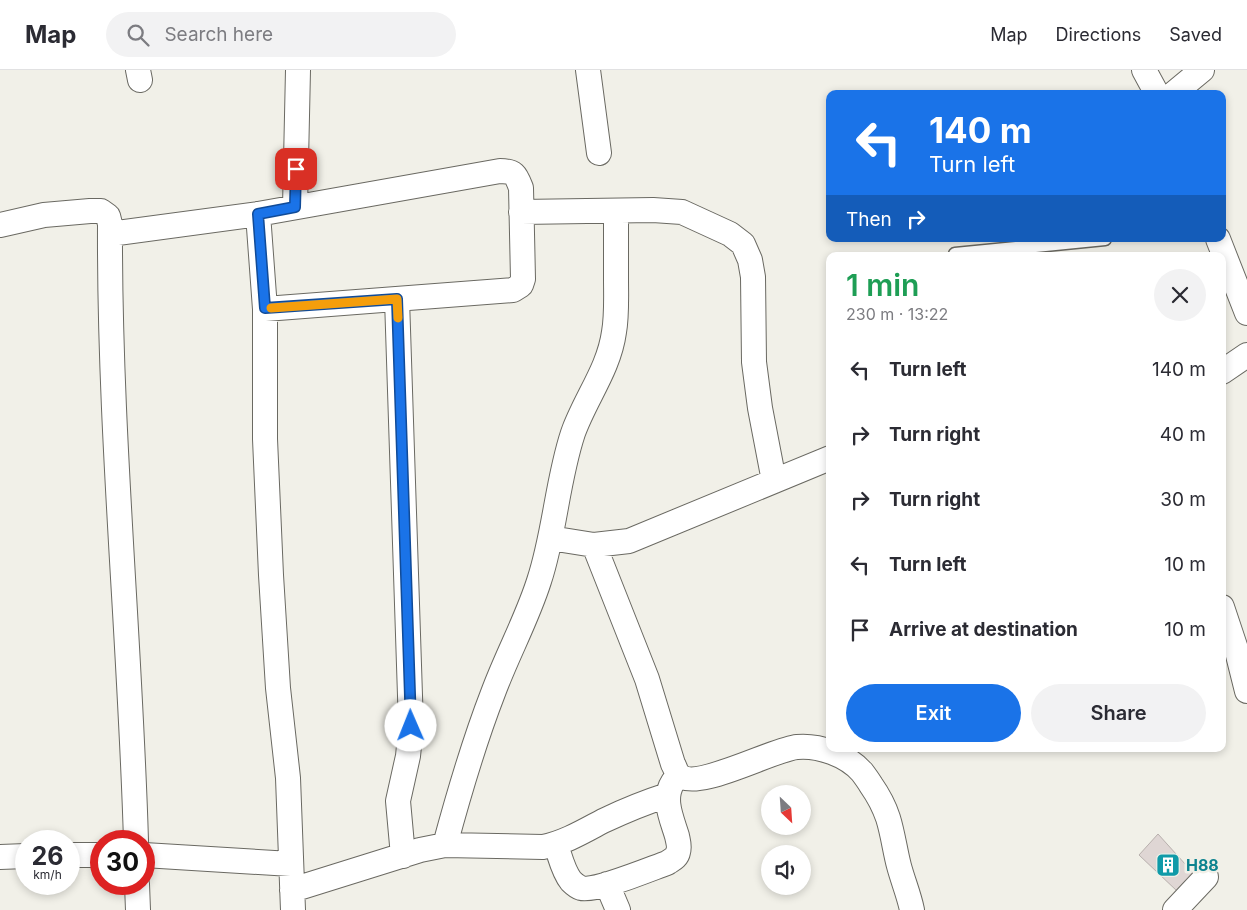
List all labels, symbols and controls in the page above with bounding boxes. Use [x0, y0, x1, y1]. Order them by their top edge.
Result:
search box [106, 12, 456, 57]
text: Map [25, 20, 76, 49]
icon: search [124, 21, 152, 49]
text: Search here [164, 23, 273, 46]
text: Map [990, 24, 1028, 45]
text: Directions [1056, 24, 1141, 45]
text: Saved [1169, 24, 1222, 45]
text: 140 m [929, 109, 1032, 151]
icon: left [846, 110, 911, 175]
pin [275, 148, 317, 190]
text: Turn left [929, 151, 1015, 177]
icon: arrive [282, 155, 310, 183]
icon: right [902, 205, 930, 233]
text: Then [846, 208, 892, 231]
text: 1 min [846, 267, 919, 303]
button: close [1154, 269, 1206, 321]
text: 230 m · 13:22 [846, 304, 948, 324]
icon: left [846, 356, 874, 384]
text: Turn left [889, 358, 967, 381]
text: 140 m [1152, 358, 1206, 381]
icon: right [846, 421, 874, 449]
text: Turn right [889, 423, 980, 446]
text: 40 m [1160, 423, 1206, 446]
icon: right [846, 486, 874, 514]
text: Turn right [889, 488, 980, 511]
text: 30 m [1160, 488, 1206, 511]
icon: left [846, 551, 874, 579]
text: Turn left [889, 553, 967, 576]
text: 10 m [1164, 553, 1206, 576]
icon: arrive [846, 616, 874, 644]
text: Arrive at destination [889, 618, 1078, 641]
text: 10 m [1164, 618, 1206, 641]
button: Exit [846, 684, 1021, 742]
button: Share [1031, 684, 1206, 742]
position arrow [384, 699, 436, 751]
north arrow [761, 785, 811, 835]
map controls [761, 785, 811, 895]
speed limit sign: 30 [90, 830, 155, 895]
text: 26 [32, 841, 63, 871]
button: sound [761, 845, 811, 895]
building icon: H88 [1155, 852, 1181, 878]
place label: H88 [1186, 855, 1219, 875]
text: km/h [33, 867, 62, 882]

